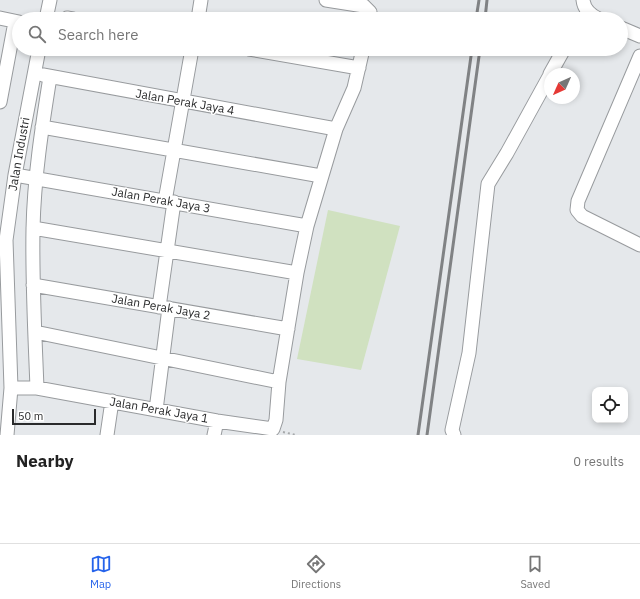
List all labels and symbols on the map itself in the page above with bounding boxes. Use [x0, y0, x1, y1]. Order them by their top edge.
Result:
north arrow [544, 68, 580, 104]
street label: Jalan Perak Jaya 4 [134, 85, 236, 118]
street label: Jalan Industri [5, 116, 32, 192]
street label: Jalan Perak Jaya 3 [110, 183, 212, 216]
street label: Jalan Perak Jaya 2 [110, 290, 212, 323]
street label: Jalan Perak Jaya 1 [108, 393, 210, 426]
scale bar [12, 407, 96, 426]

